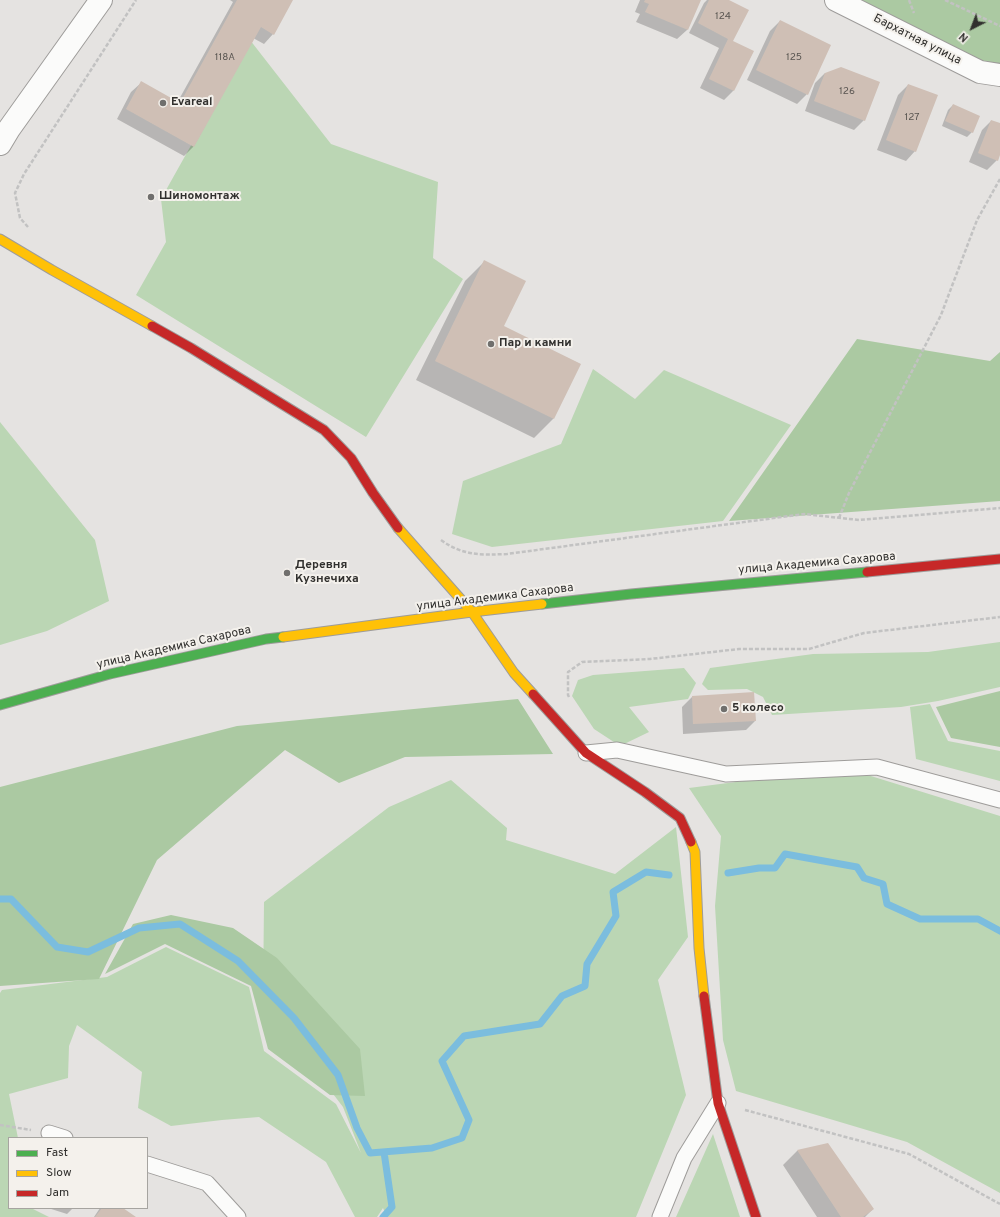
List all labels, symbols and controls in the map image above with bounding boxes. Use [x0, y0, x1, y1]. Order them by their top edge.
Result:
north arrow [952, 8, 992, 48]
house number: 124 [715, 11, 731, 23]
street label: Бархатная улица [871, 12, 963, 68]
text: N [956, 29, 972, 45]
house number: 118А [215, 52, 235, 64]
house number: 125 [786, 52, 802, 64]
house number: 126 [839, 86, 855, 98]
place label: Evareal [171, 96, 213, 110]
marker: Evareal [158, 98, 168, 108]
house number: 127 [905, 112, 919, 124]
place label: Шиномонтаж [159, 190, 240, 204]
marker: Шиномонтаж [146, 192, 156, 202]
place label: Пар и камни [499, 337, 572, 351]
marker: Пар и камни [486, 339, 496, 349]
street label: улица Академика Сахарова [738, 550, 896, 578]
place label: Деревня Кузнечиха [295, 559, 359, 587]
marker: Деревня Кузнечиха [282, 568, 292, 578]
street label: улица Академика Сахарова [416, 581, 574, 615]
street label: улица Академика Сахарова [95, 623, 253, 673]
place label: 5 колесо [732, 702, 784, 716]
marker: 5 колесо [719, 704, 729, 714]
legend [8, 1137, 148, 1209]
text: Fast [46, 1145, 68, 1161]
text: Slow [46, 1165, 72, 1181]
text: Jam [46, 1185, 69, 1201]

